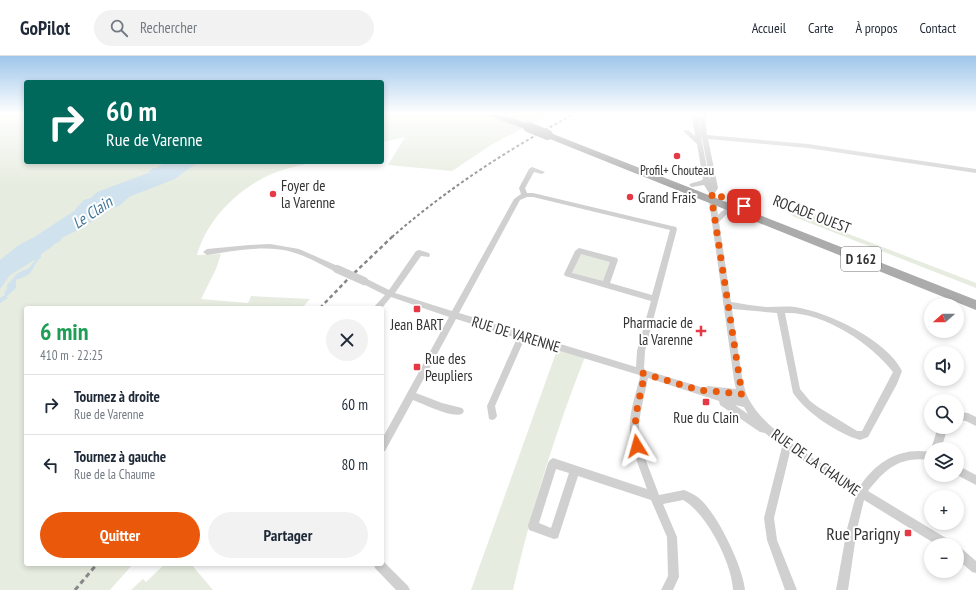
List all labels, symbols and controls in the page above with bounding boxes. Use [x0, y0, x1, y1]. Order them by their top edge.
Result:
search box [94, 10, 374, 46]
text: GoPilot [20, 16, 70, 40]
icon: search [108, 17, 130, 39]
text: Rechercher [140, 18, 197, 37]
text: Accueil [752, 19, 786, 37]
text: Carte [808, 19, 834, 37]
text: À propos [856, 19, 898, 37]
text: Contact [920, 19, 956, 37]
text: 60 m [106, 92, 157, 129]
icon: right [40, 96, 92, 148]
text: Rue de Varenne [106, 128, 203, 151]
marker: Profil+ Chouteau [672, 151, 682, 161]
place label: Profil+ Chouteau [640, 162, 714, 179]
place label: Foyer de la Varenne [281, 176, 335, 212]
place label: Grand Frais [638, 188, 696, 207]
marker: Foyer de la Varenne [268, 189, 278, 199]
pin [727, 189, 761, 223]
street label: ROCADE OUEST [770, 190, 854, 238]
water label: Le Clain [68, 191, 117, 233]
marker: Grand Frais [625, 192, 635, 202]
icon: arrive [733, 195, 755, 217]
road number: D 162 [841, 247, 881, 271]
north arrow [924, 298, 964, 338]
map controls [924, 298, 964, 578]
marker: Jean BART [412, 304, 422, 314]
street label: RUE DE VARENNE [470, 312, 562, 356]
place label: Pharmacie de la Varenne [623, 313, 693, 349]
place label: Jean BART [390, 315, 444, 334]
text: 6 min [40, 316, 88, 347]
button: close [326, 319, 368, 361]
marker: Pharmacie de la Varenne [696, 326, 706, 336]
button: sound [924, 346, 964, 386]
text: 410 m · 22:25 [40, 347, 103, 364]
place label: Rue des Peupliers [425, 349, 473, 385]
marker: Rue des Peupliers [412, 362, 422, 372]
text: Tournez à droite [74, 387, 160, 406]
icon: right [40, 394, 62, 416]
button: search [924, 394, 964, 434]
text: 60 m [342, 395, 368, 414]
marker: Rue du Clain [701, 397, 711, 407]
text: Rue de Varenne [74, 406, 144, 423]
place label: Rue du Clain [673, 408, 739, 427]
street label: RUE DE LA CHAUME [768, 424, 864, 500]
position arrow [616, 425, 658, 467]
button: layers [924, 442, 964, 482]
text: Tournez à gauche [74, 447, 166, 466]
icon: left [40, 454, 62, 476]
text: 80 m [342, 455, 368, 474]
text: Rue de la Chaume [74, 466, 155, 483]
button: + [924, 490, 964, 530]
button: Quitter [40, 512, 200, 558]
button: Partager [208, 512, 368, 558]
place label: Rue Parigny [826, 522, 900, 545]
marker: Rue Parigny [903, 528, 913, 538]
button: − [924, 538, 964, 578]

